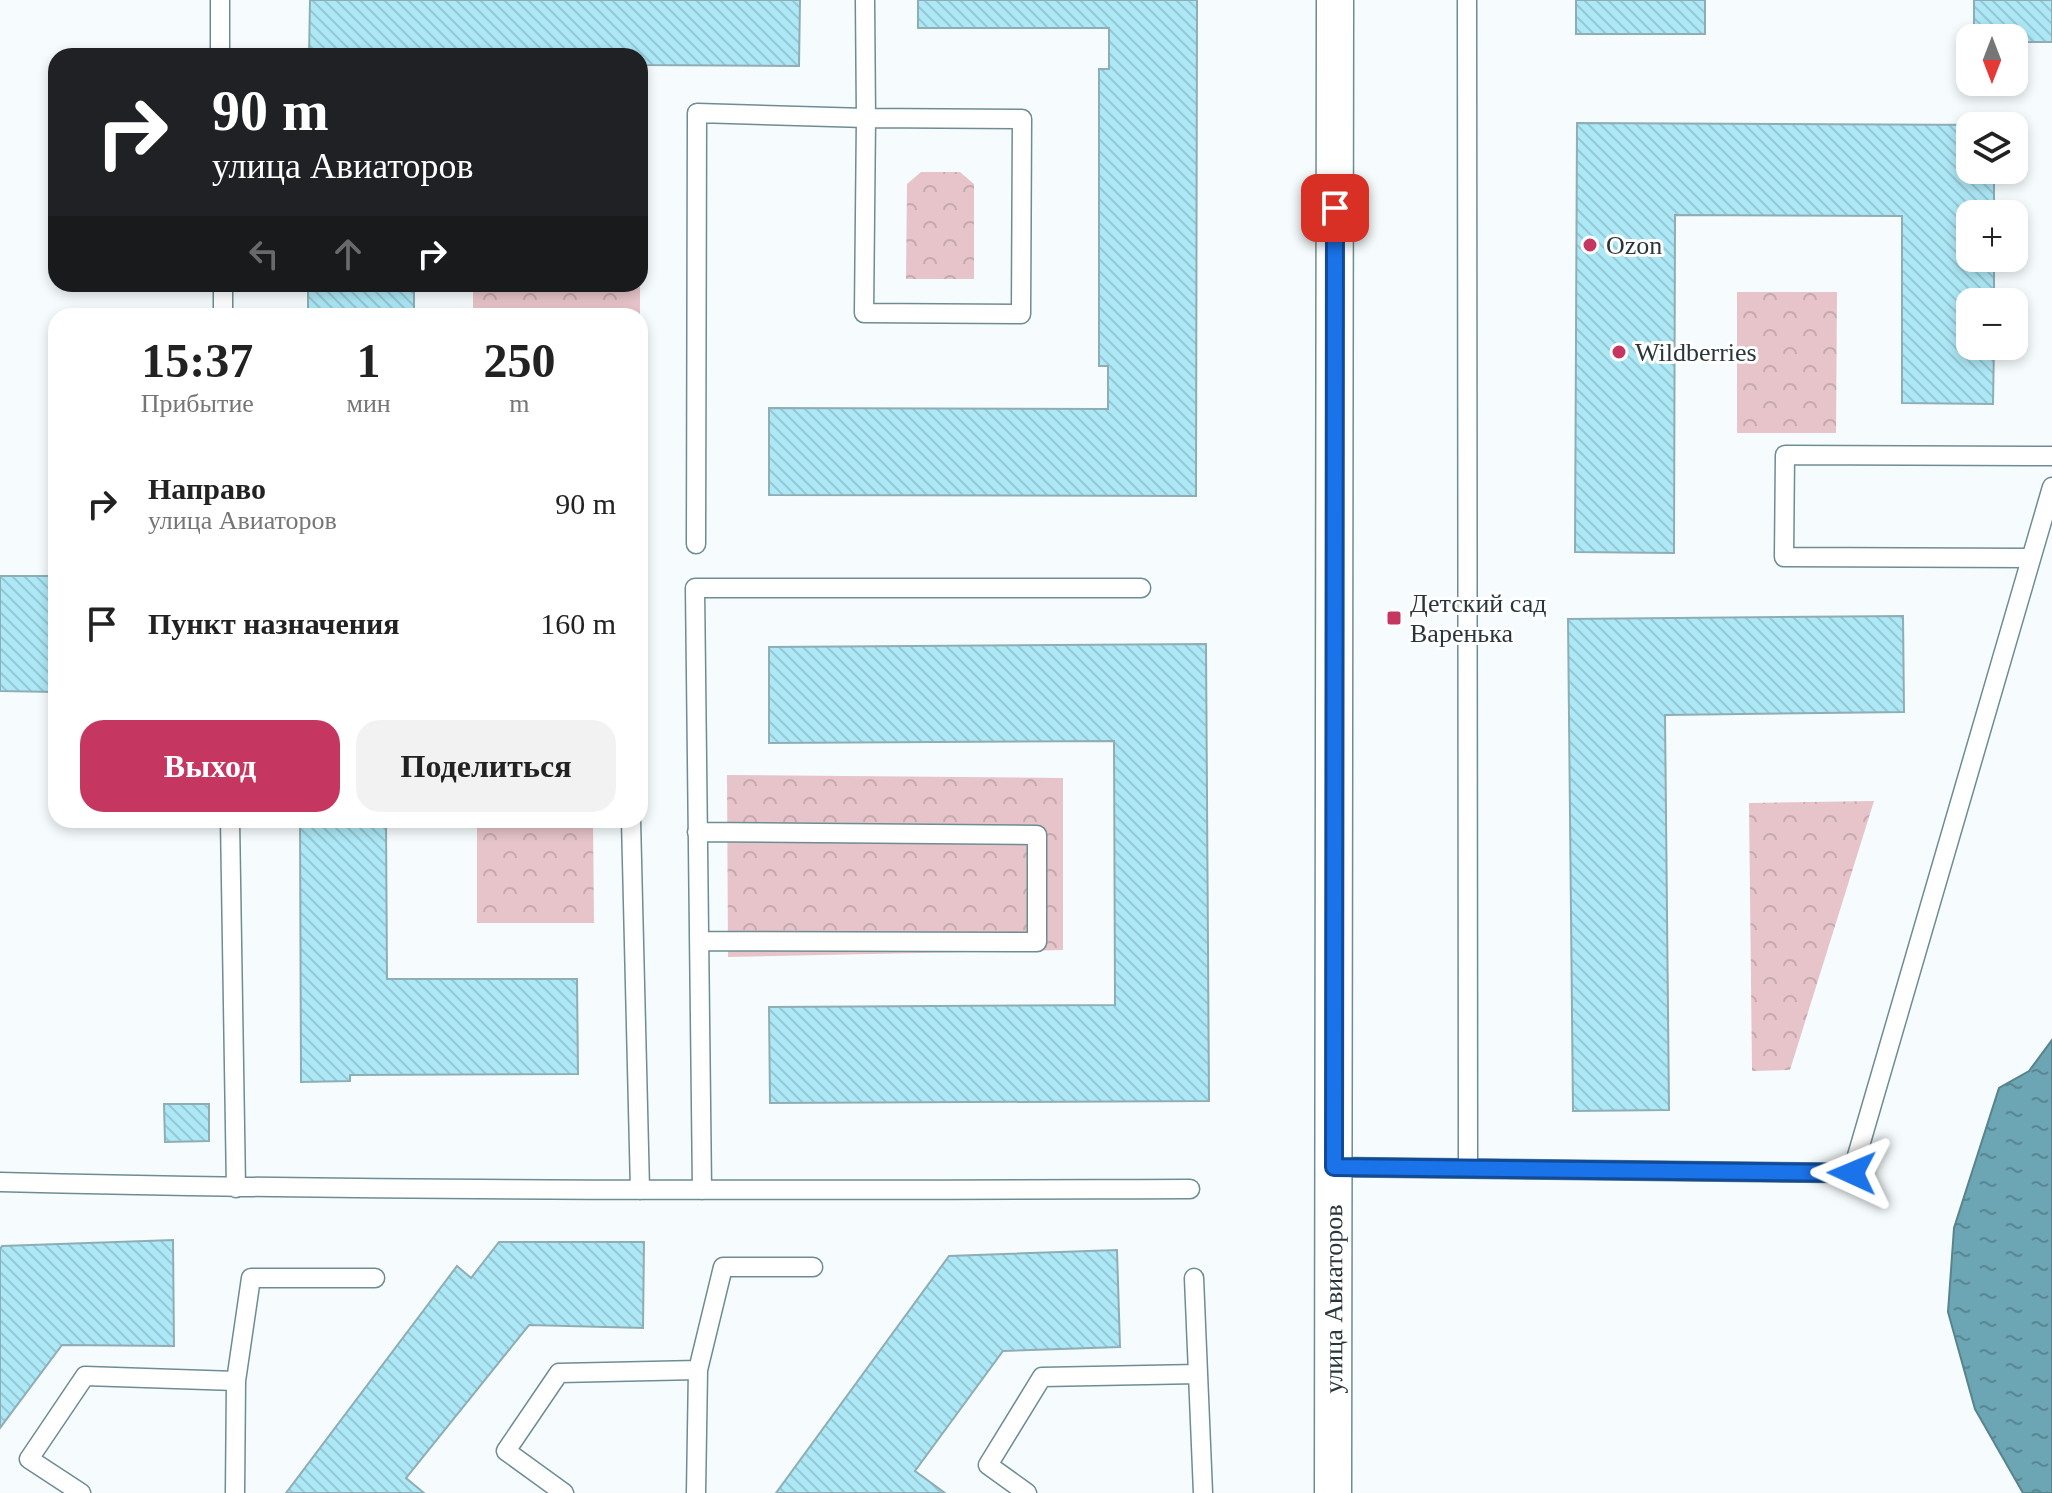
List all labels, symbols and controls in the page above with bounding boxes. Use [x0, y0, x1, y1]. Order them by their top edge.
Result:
north arrow [1956, 24, 2028, 96]
map controls [1956, 24, 2028, 360]
icon: right [80, 80, 184, 184]
text: 90 m [212, 80, 329, 142]
button: layers [1956, 112, 2028, 184]
text: улица Авиаторов [212, 146, 473, 186]
pin [1301, 174, 1369, 242]
icon: arrive [1313, 186, 1357, 230]
button: + [1956, 200, 2028, 272]
place label: Ozon [1606, 231, 1662, 260]
icon: left [242, 232, 286, 276]
icon: ahead [326, 232, 370, 276]
icon: right [410, 232, 454, 276]
marker: Ozon [1581, 236, 1599, 254]
button: − [1956, 288, 2028, 360]
text: 15:37 [141, 334, 253, 387]
text: 1 [357, 334, 381, 387]
text: 250 [483, 334, 555, 387]
place label: Wildberries [1635, 338, 1757, 367]
marker: Wildberries [1610, 343, 1628, 361]
text: Прибытие [141, 389, 254, 418]
text: мин [346, 389, 391, 418]
text: m [509, 389, 529, 418]
text: Направо [148, 472, 266, 505]
icon: right [80, 482, 124, 526]
text: 90 m [555, 487, 616, 520]
text: улица Авиаторов [148, 506, 337, 535]
place label: Детский сад Варенька [1410, 589, 1546, 648]
icon: arrive [80, 602, 124, 646]
text: Пункт назначения [148, 607, 400, 640]
text: 160 m [540, 607, 616, 640]
marker: Детский сад Варенька [1385, 609, 1403, 627]
button: Выход [80, 720, 340, 812]
button: Поделиться [356, 720, 616, 812]
position arrow [1810, 1131, 1894, 1215]
street label: улица Авиаторов [1319, 1205, 1348, 1393]

